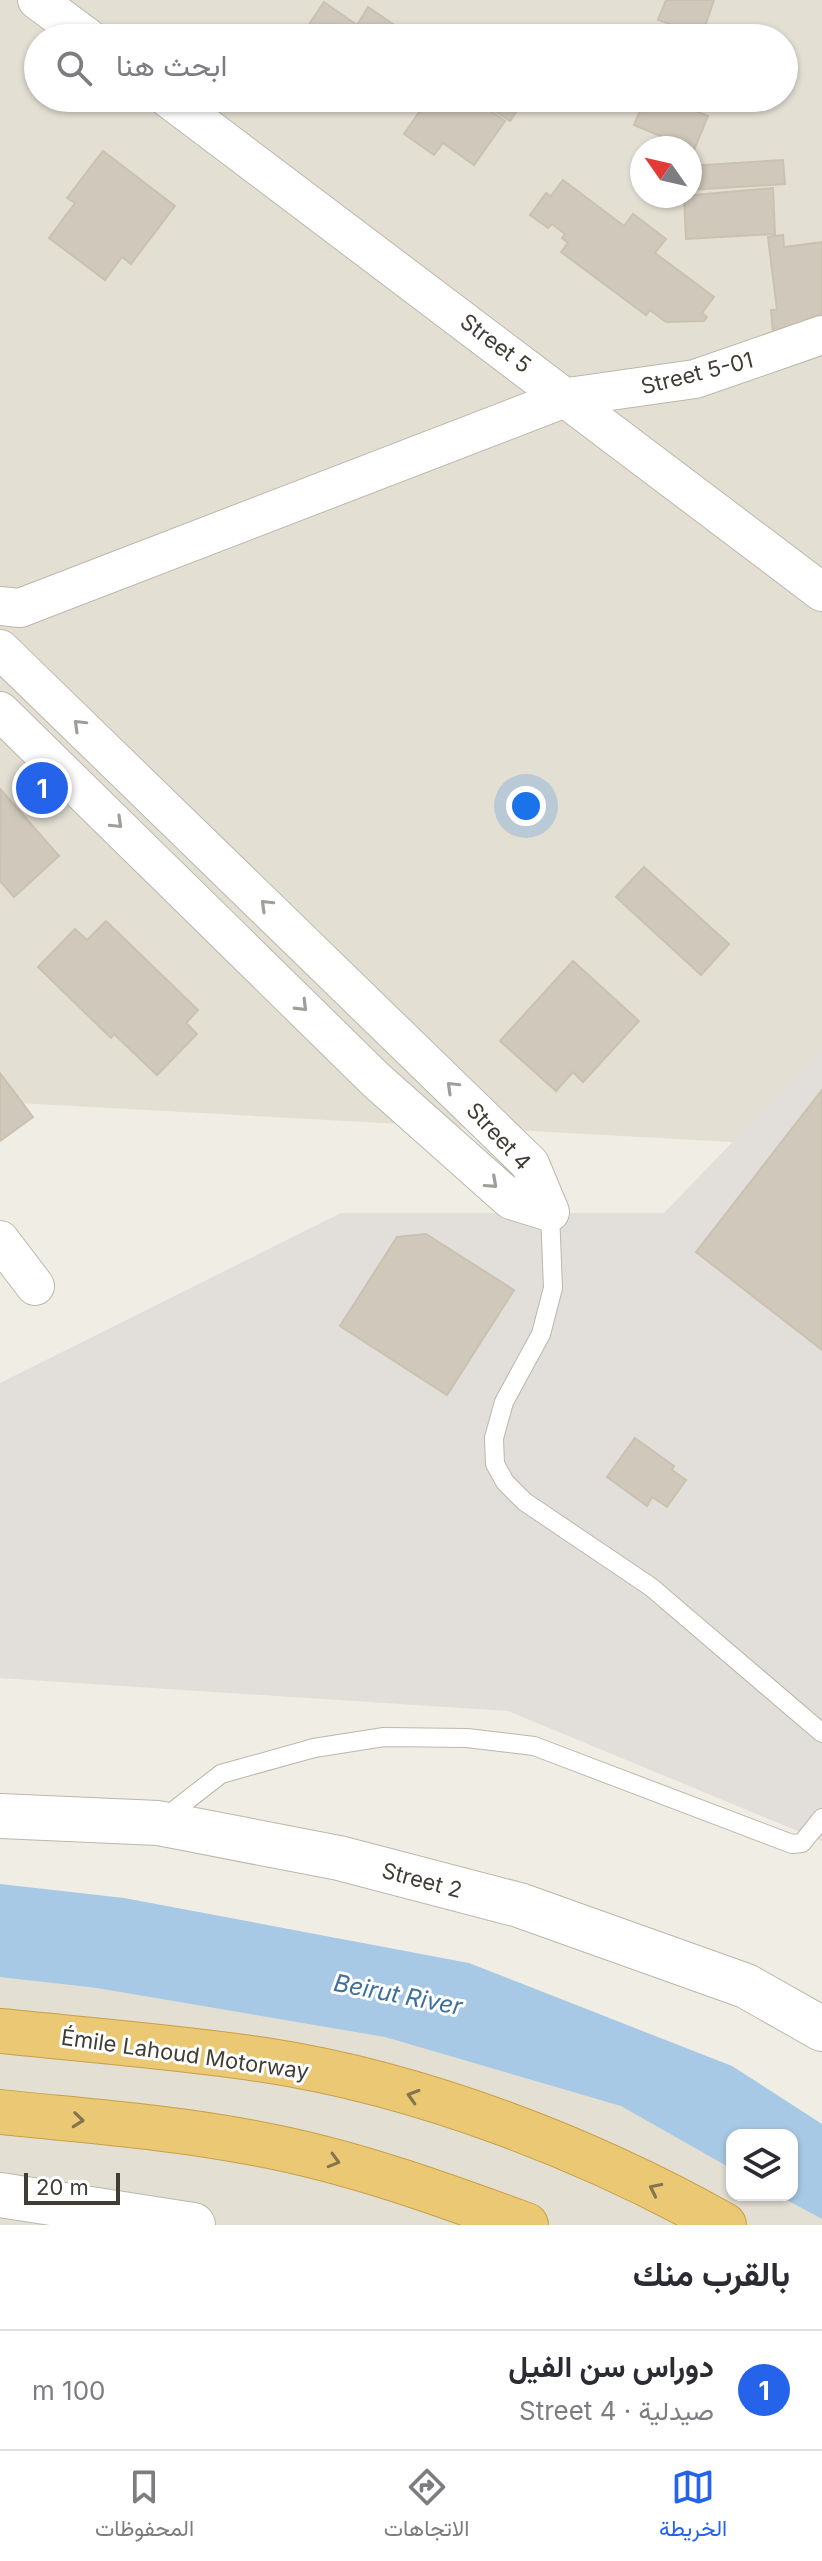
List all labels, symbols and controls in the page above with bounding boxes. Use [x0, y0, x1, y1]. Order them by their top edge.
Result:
search box [24, 24, 798, 112]
icon: search [52, 46, 96, 90]
text: ابحث هنا [116, 47, 227, 83]
north arrow [630, 136, 702, 208]
street label: Street 5 [456, 308, 536, 378]
street label: Street 5-01 [638, 347, 756, 399]
one-way arrow [73, 720, 88, 734]
pin: 1 [16, 758, 68, 818]
your location [506, 786, 546, 826]
one-way arrow [108, 814, 122, 829]
one-way arrow [260, 901, 275, 915]
one-way arrow [293, 997, 307, 1011]
one-way arrow [447, 1082, 461, 1096]
street label: Street 4 [461, 1097, 537, 1175]
one-way arrow [483, 1174, 497, 1188]
street label: Street 2 [379, 1857, 465, 1903]
water label: Beirut River [331, 1968, 466, 2021]
street label: Émile Lahoud Motorway [59, 2024, 311, 2084]
one-way arrow [406, 2089, 420, 2105]
one-way arrow [71, 2112, 84, 2129]
map controls [726, 2129, 798, 2201]
button: layers [726, 2129, 798, 2201]
one-way arrow [326, 2152, 340, 2168]
scale bar [24, 2169, 120, 2205]
text: 20 m [36, 2174, 89, 2200]
one-way arrow [649, 2183, 663, 2199]
text: بالقرب منك [633, 2253, 790, 2294]
text: دوراس سن الفيل [508, 2348, 714, 2384]
text: 100 m [32, 2375, 105, 2406]
text: 1 [758, 2375, 770, 2406]
text: صيدلية · Street 4 [519, 2395, 714, 2426]
tab: المحفوظات [95, 2465, 194, 2548]
tab: الاتجاهات [384, 2465, 469, 2548]
tab: الخريطة [659, 2465, 727, 2548]

